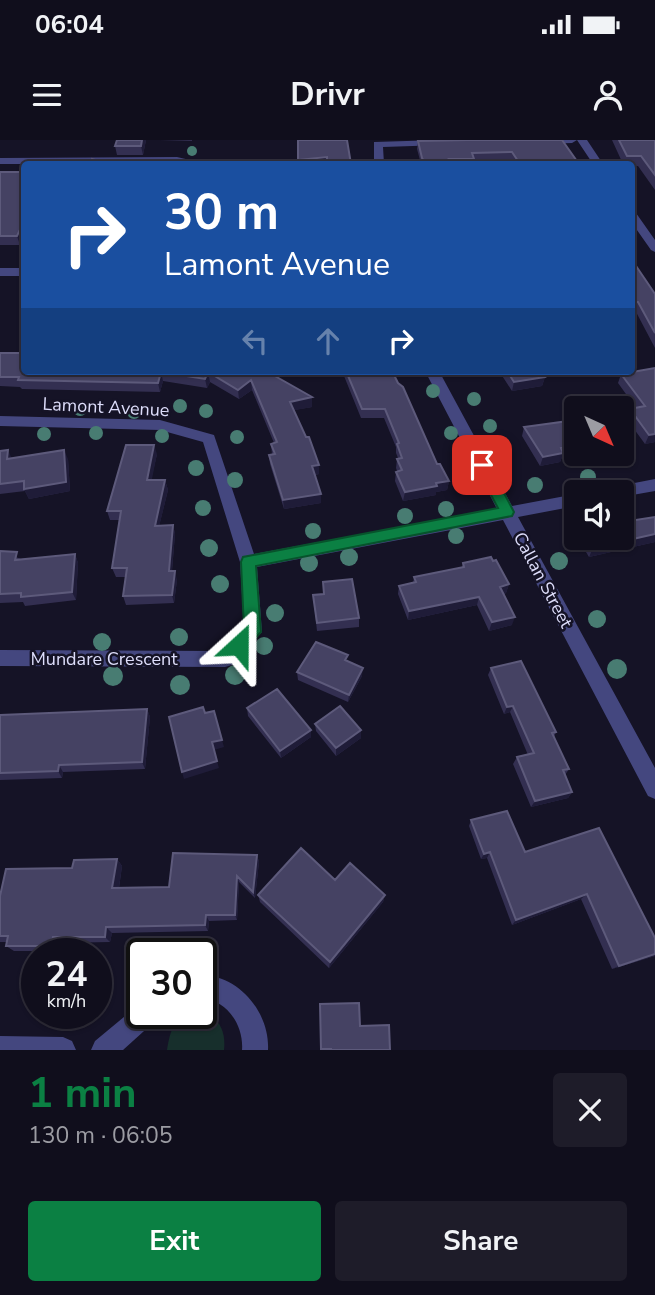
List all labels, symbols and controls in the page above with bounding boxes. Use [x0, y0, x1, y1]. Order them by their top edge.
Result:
text: 06:04 [35, 7, 104, 42]
text: Drivr [290, 73, 365, 116]
icon: menu [28, 76, 66, 114]
icon: person [589, 76, 627, 114]
text: 30 m [164, 179, 279, 246]
icon: right [49, 189, 140, 280]
text: Lamont Avenue [164, 243, 390, 286]
icon: left [236, 322, 274, 360]
icon: ahead [309, 322, 347, 360]
icon: right [382, 322, 420, 360]
street label: Lamont Avenue [42, 392, 170, 422]
north arrow [564, 396, 634, 466]
map controls [564, 396, 634, 550]
pin [452, 435, 512, 495]
icon: arrive [463, 446, 501, 484]
button: sound [564, 480, 634, 550]
street label: Callan Street [508, 528, 579, 633]
position arrow [202, 608, 276, 682]
street label: Mundare Crescent [30, 647, 178, 671]
speed limit sign: 30 [126, 938, 217, 1029]
text: 24 [45, 951, 88, 998]
text: km/h [47, 989, 86, 1013]
text: 1 min [28, 1065, 137, 1122]
button: close [553, 1073, 627, 1147]
text: 130 m · 06:05 [28, 1120, 173, 1151]
button: Exit [28, 1201, 321, 1281]
button: Share [335, 1201, 627, 1281]

